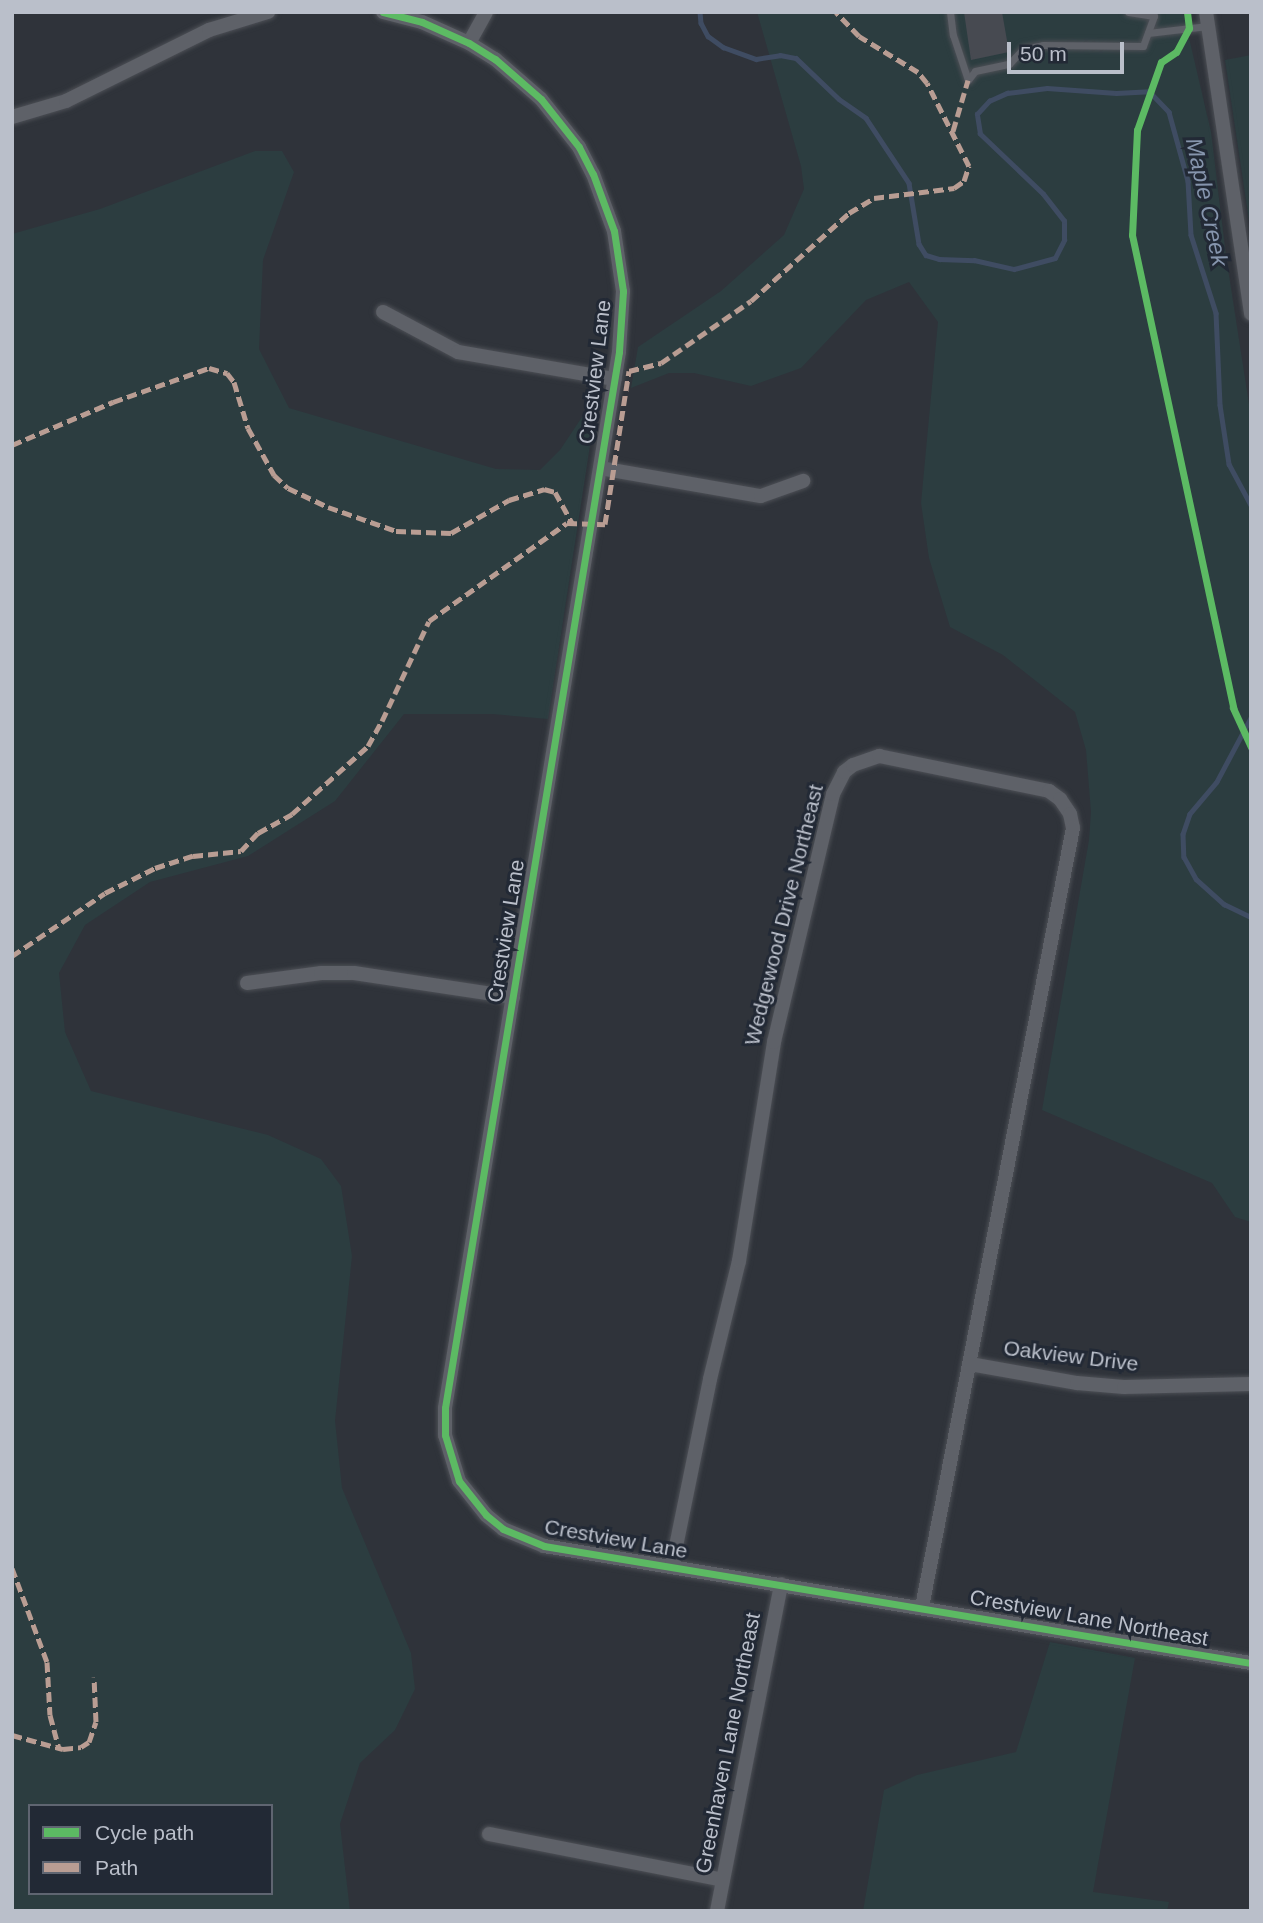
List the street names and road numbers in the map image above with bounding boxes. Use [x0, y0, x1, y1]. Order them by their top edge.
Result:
street label: Crestview Lane [574, 299, 616, 445]
street label: Wedgewood Drive Northeast [739, 782, 829, 1048]
street label: Crestview Lane [482, 858, 530, 1004]
street label: Oakview Drive [1002, 1335, 1140, 1377]
street label: Crestview Lane [543, 1514, 689, 1564]
street label: Crestview Lane Northeast [968, 1585, 1210, 1651]
street label: Greenhaven Lane Northeast [690, 1611, 766, 1875]

